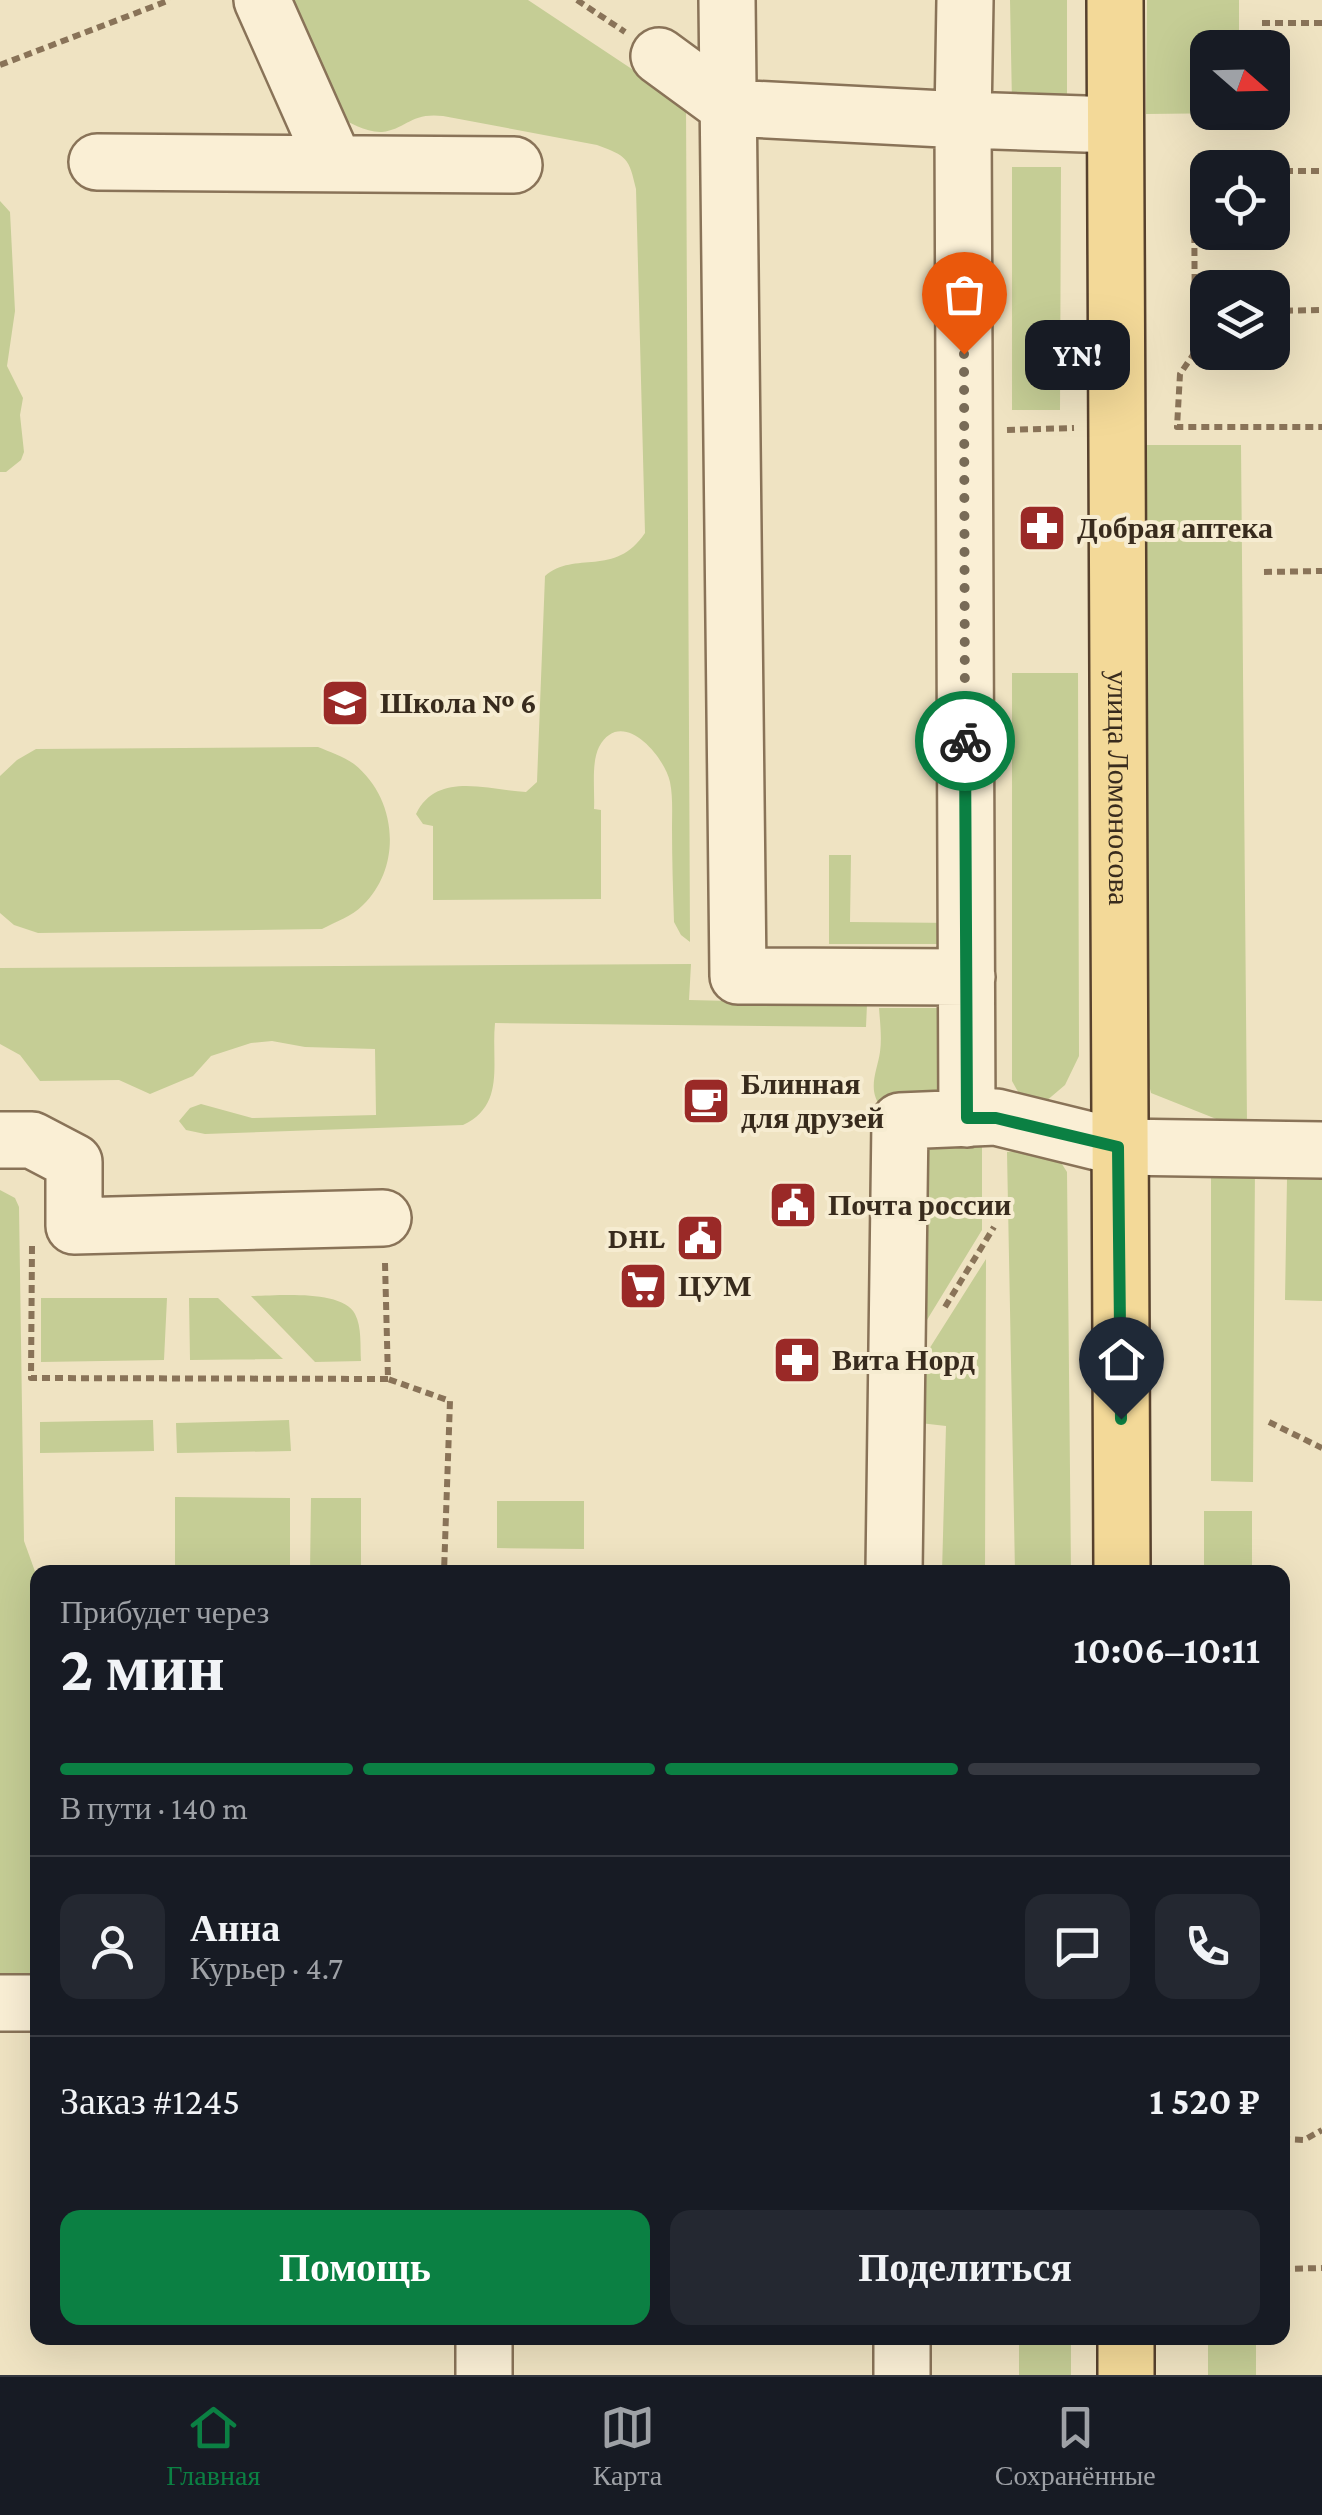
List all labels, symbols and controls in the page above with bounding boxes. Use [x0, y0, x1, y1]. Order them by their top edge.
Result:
north arrow [1190, 30, 1290, 130]
map controls [1190, 30, 1290, 370]
button: locate [1190, 150, 1290, 250]
pin [922, 252, 1007, 355]
icon: bag [937, 267, 992, 322]
button: layers [1190, 270, 1290, 370]
callout: YN! [1024, 319, 1129, 389]
text: YN! [1053, 337, 1102, 373]
pharmacy icon: Добрая аптека [1016, 502, 1068, 554]
place label: Добрая аптека [1077, 511, 1273, 544]
street label: улица Ломоносова [1102, 670, 1136, 906]
school or university icon: Школа № 6 [319, 677, 371, 729]
place label: Школа № 6 [380, 686, 537, 719]
courier [915, 691, 1015, 791]
icon: bike [938, 714, 993, 769]
place label: Блинная для друзей [741, 1067, 884, 1134]
cafe icon: Блинная для друзей [680, 1075, 732, 1127]
public building icon: Почта россии [767, 1179, 819, 1231]
place label: Почта россии [828, 1188, 1011, 1221]
public building icon: DHL [674, 1212, 726, 1264]
place label: DHL [608, 1221, 666, 1254]
supermarket icon: ЦУМ [617, 1260, 669, 1312]
place label: ЦУМ [678, 1269, 752, 1302]
pin [1079, 1317, 1164, 1420]
icon: home [1094, 1332, 1149, 1387]
pharmacy icon: Вита Норд [771, 1334, 823, 1386]
place label: Вита Норд [832, 1343, 975, 1376]
text: Прибудет через [60, 1594, 269, 1630]
text: 10:06–10:11 [1073, 1629, 1260, 1671]
text: 2 мин [60, 1632, 225, 1704]
text: В пути · 140 m [60, 1790, 248, 1826]
button: person [60, 1894, 165, 1999]
button: chat [1025, 1894, 1130, 1999]
button: phone [1155, 1894, 1260, 1999]
text: Анна [190, 1907, 280, 1949]
text: Курьер · 4.7 [190, 1950, 343, 1986]
text: Заказ #1245 [60, 2080, 240, 2122]
text: 1 520 ₽ [1150, 2080, 1260, 2122]
button: Помощь [60, 2210, 650, 2325]
button: Поделиться [670, 2210, 1260, 2325]
tab: Главная [166, 2400, 260, 2492]
tab: Карта [593, 2400, 662, 2492]
tab: Сохранённые [995, 2400, 1156, 2492]

